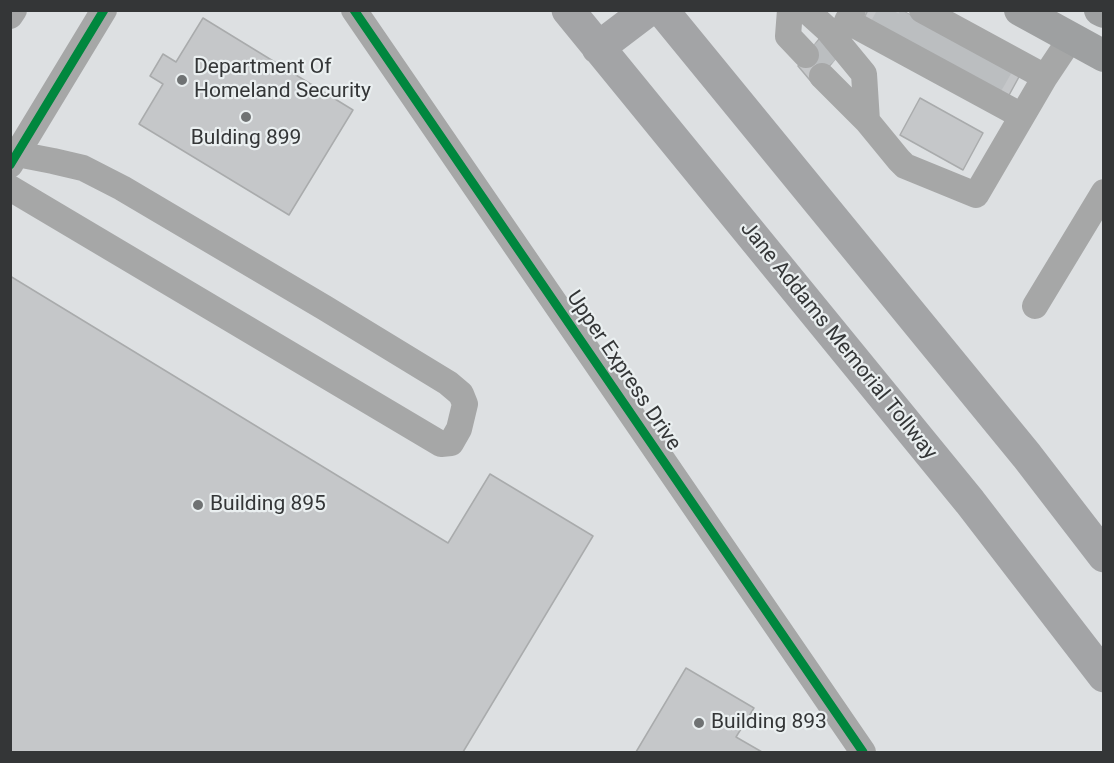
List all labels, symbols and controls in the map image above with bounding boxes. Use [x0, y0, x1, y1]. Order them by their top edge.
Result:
place label: Department Of Homeland Security [194, 55, 371, 105]
marker: Department Of Homeland Security [175, 73, 189, 87]
marker: Bulding 899 [239, 110, 253, 124]
place label: Bulding 899 [191, 126, 301, 152]
street label: Jane Addams Memorial Tollway [734, 217, 942, 465]
street label: Upper Express Drive [560, 286, 686, 456]
place label: Building 895 [210, 492, 326, 518]
marker: Building 895 [191, 498, 205, 512]
place label: Building 893 [711, 710, 827, 736]
marker: Building 893 [692, 716, 706, 730]

